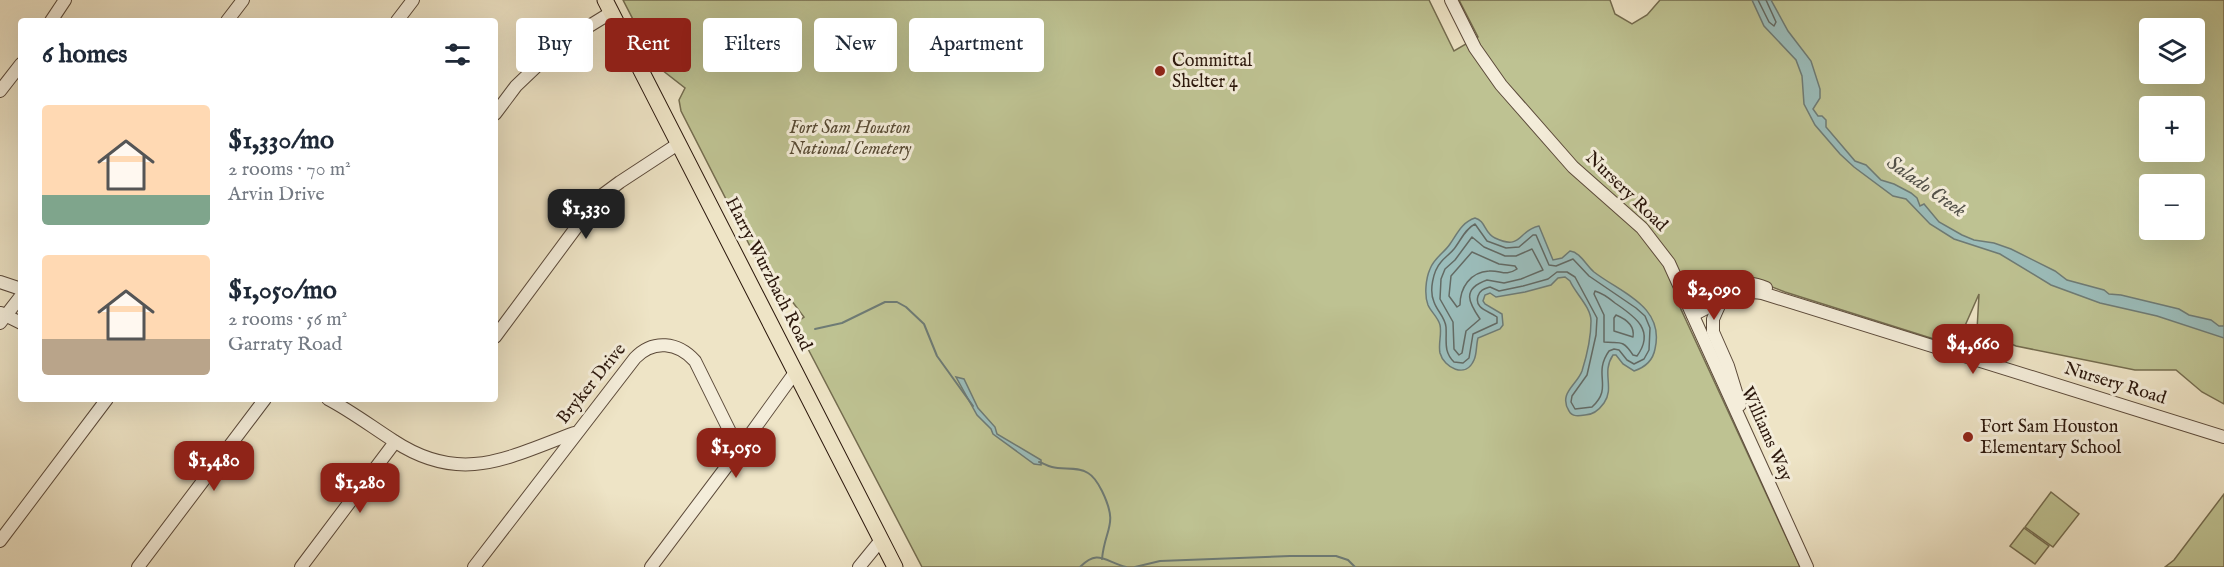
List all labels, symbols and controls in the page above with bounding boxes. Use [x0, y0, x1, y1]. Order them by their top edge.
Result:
chip: Buy [516, 18, 593, 72]
chip: Rent [605, 18, 691, 72]
chip: Filters [703, 18, 802, 72]
chip: New [814, 18, 897, 72]
chip: Apartment [909, 18, 1044, 72]
map controls [2139, 18, 2205, 240]
button: layers [2139, 18, 2205, 84]
text: 6 homes [42, 38, 127, 71]
icon: filters [441, 38, 474, 71]
place label: Committal Shelter 4 [1172, 50, 1252, 94]
marker: Committal Shelter 4 [1153, 64, 1167, 78]
button: + [2139, 96, 2205, 162]
park label: Fort Sam Houston National Cemetery [789, 117, 912, 161]
text: $1,330/mo [228, 124, 334, 157]
icon: home [90, 129, 162, 201]
street label: Nursery Road [1580, 147, 1672, 237]
water label: Salado Creek [1881, 151, 1971, 223]
text: 2 rooms · 70 m² [228, 157, 351, 182]
button: − [2139, 174, 2205, 240]
text: Arvin Drive [228, 182, 325, 207]
pin: $1,330 [537, 189, 635, 240]
street label: Harry Wurzbach Road [719, 193, 817, 355]
text: $1,330 [562, 196, 610, 221]
pin: $2,090 [1665, 270, 1763, 321]
text: $1,050/mo [228, 274, 337, 307]
text: $2,090 [1687, 277, 1741, 302]
icon: home [90, 279, 162, 351]
text: 2 rooms · 56 m² [228, 307, 347, 332]
pin: $4,660 [1924, 324, 2022, 375]
text: $4,660 [1946, 331, 2000, 356]
text: Garraty Road [228, 332, 342, 357]
street label: Bryker Drive [552, 339, 632, 429]
street label: Nursery Road [2061, 358, 2169, 411]
street label: Williams Way [1735, 383, 1797, 485]
place label: Fort Sam Houston Elementary School [1980, 416, 2121, 460]
pin: $1,050 [687, 428, 785, 479]
marker: Fort Sam Houston Elementary School [1961, 430, 1975, 444]
text: $1,050 [711, 435, 761, 460]
pin: $1,480 [165, 441, 263, 492]
text: $1,480 [188, 448, 240, 473]
pin: $1,280 [311, 463, 409, 514]
text: $1,280 [335, 470, 385, 495]

